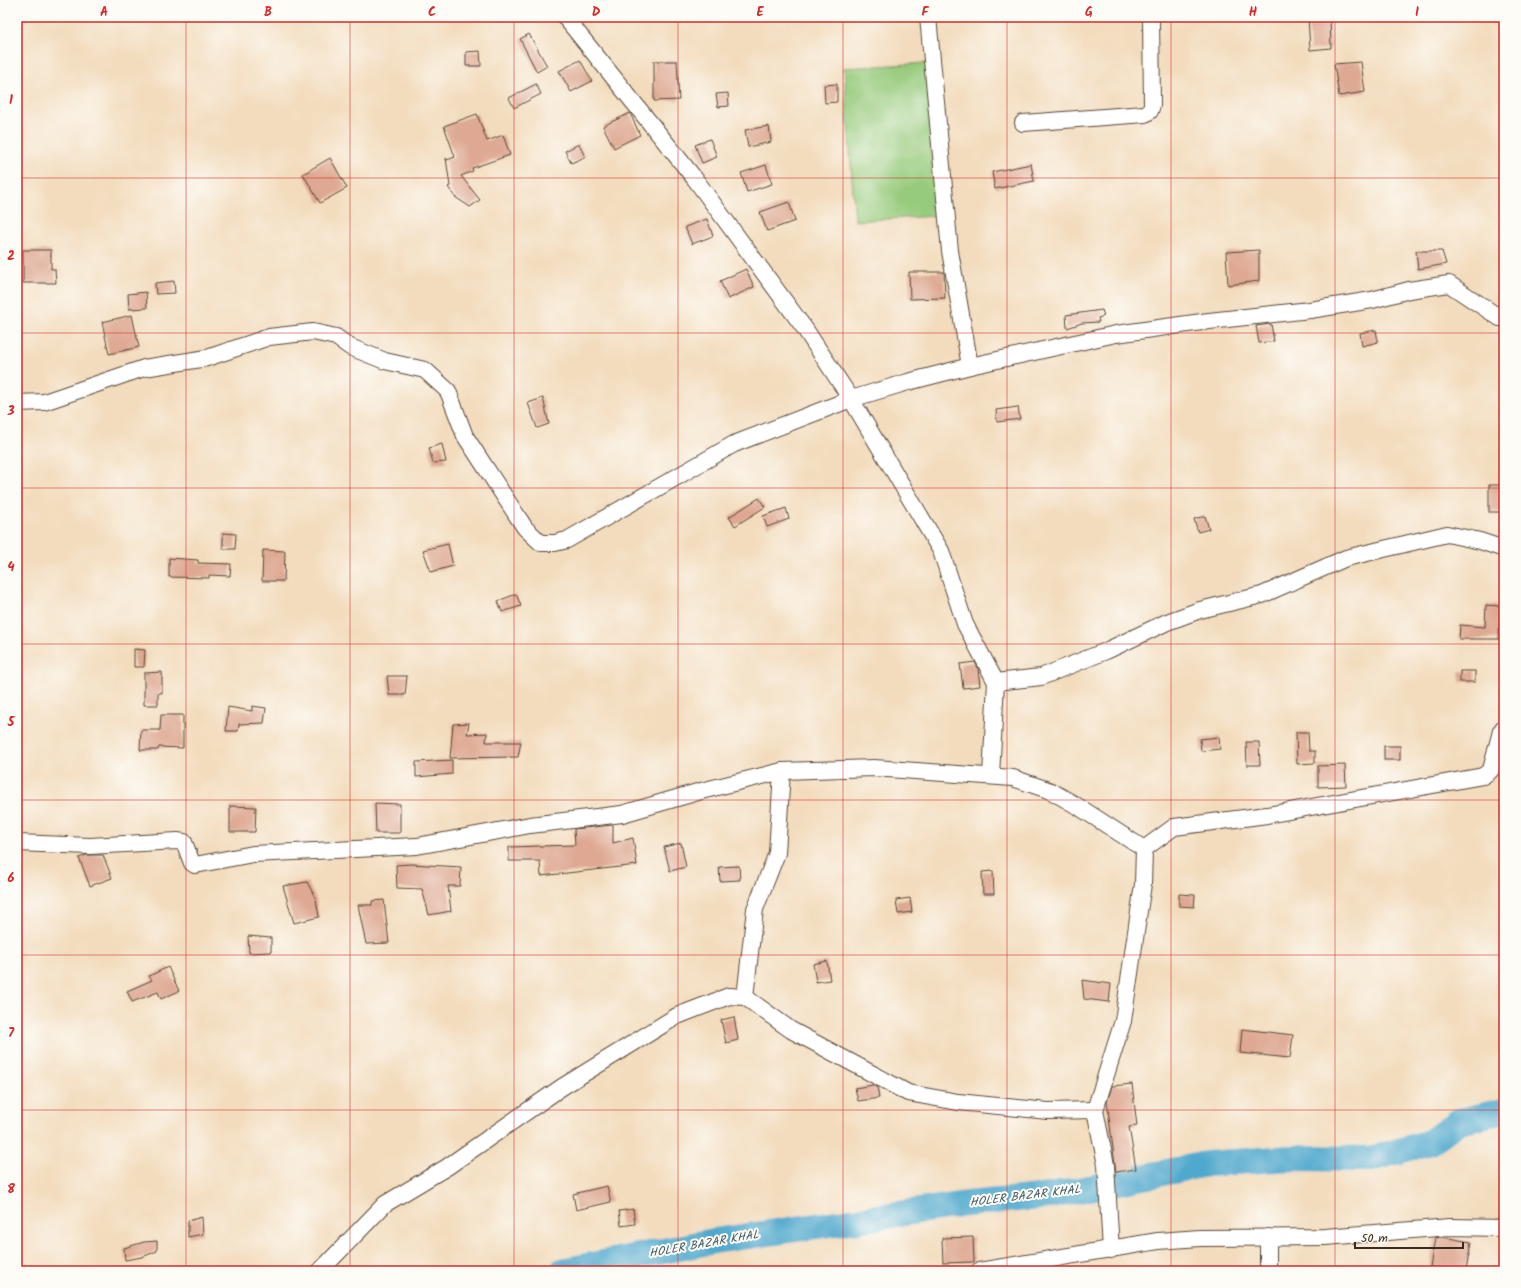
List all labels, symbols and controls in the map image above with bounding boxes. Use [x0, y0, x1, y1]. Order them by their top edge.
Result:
text: A [100, 2, 108, 23]
text: B [264, 2, 272, 23]
text: C [428, 2, 436, 23]
text: D [592, 2, 601, 23]
text: E [756, 2, 764, 23]
text: F [921, 2, 929, 23]
text: G [1085, 2, 1093, 23]
text: H [1249, 2, 1258, 23]
text: I [1415, 2, 1419, 23]
text: 1 [9, 90, 13, 111]
text: 2 [7, 246, 15, 267]
text: 3 [6, 401, 15, 422]
text: 4 [7, 557, 15, 578]
text: 5 [7, 712, 16, 733]
text: 6 [7, 868, 15, 889]
text: 7 [8, 1023, 15, 1044]
text: 8 [7, 1179, 15, 1200]
water label: HOLER BAZAR KHAL [969, 1180, 1082, 1212]
scale bar [1355, 1224, 1463, 1250]
water label: HOLER BAZAR KHAL [648, 1225, 761, 1263]
text: 50 m [1361, 1229, 1388, 1248]

